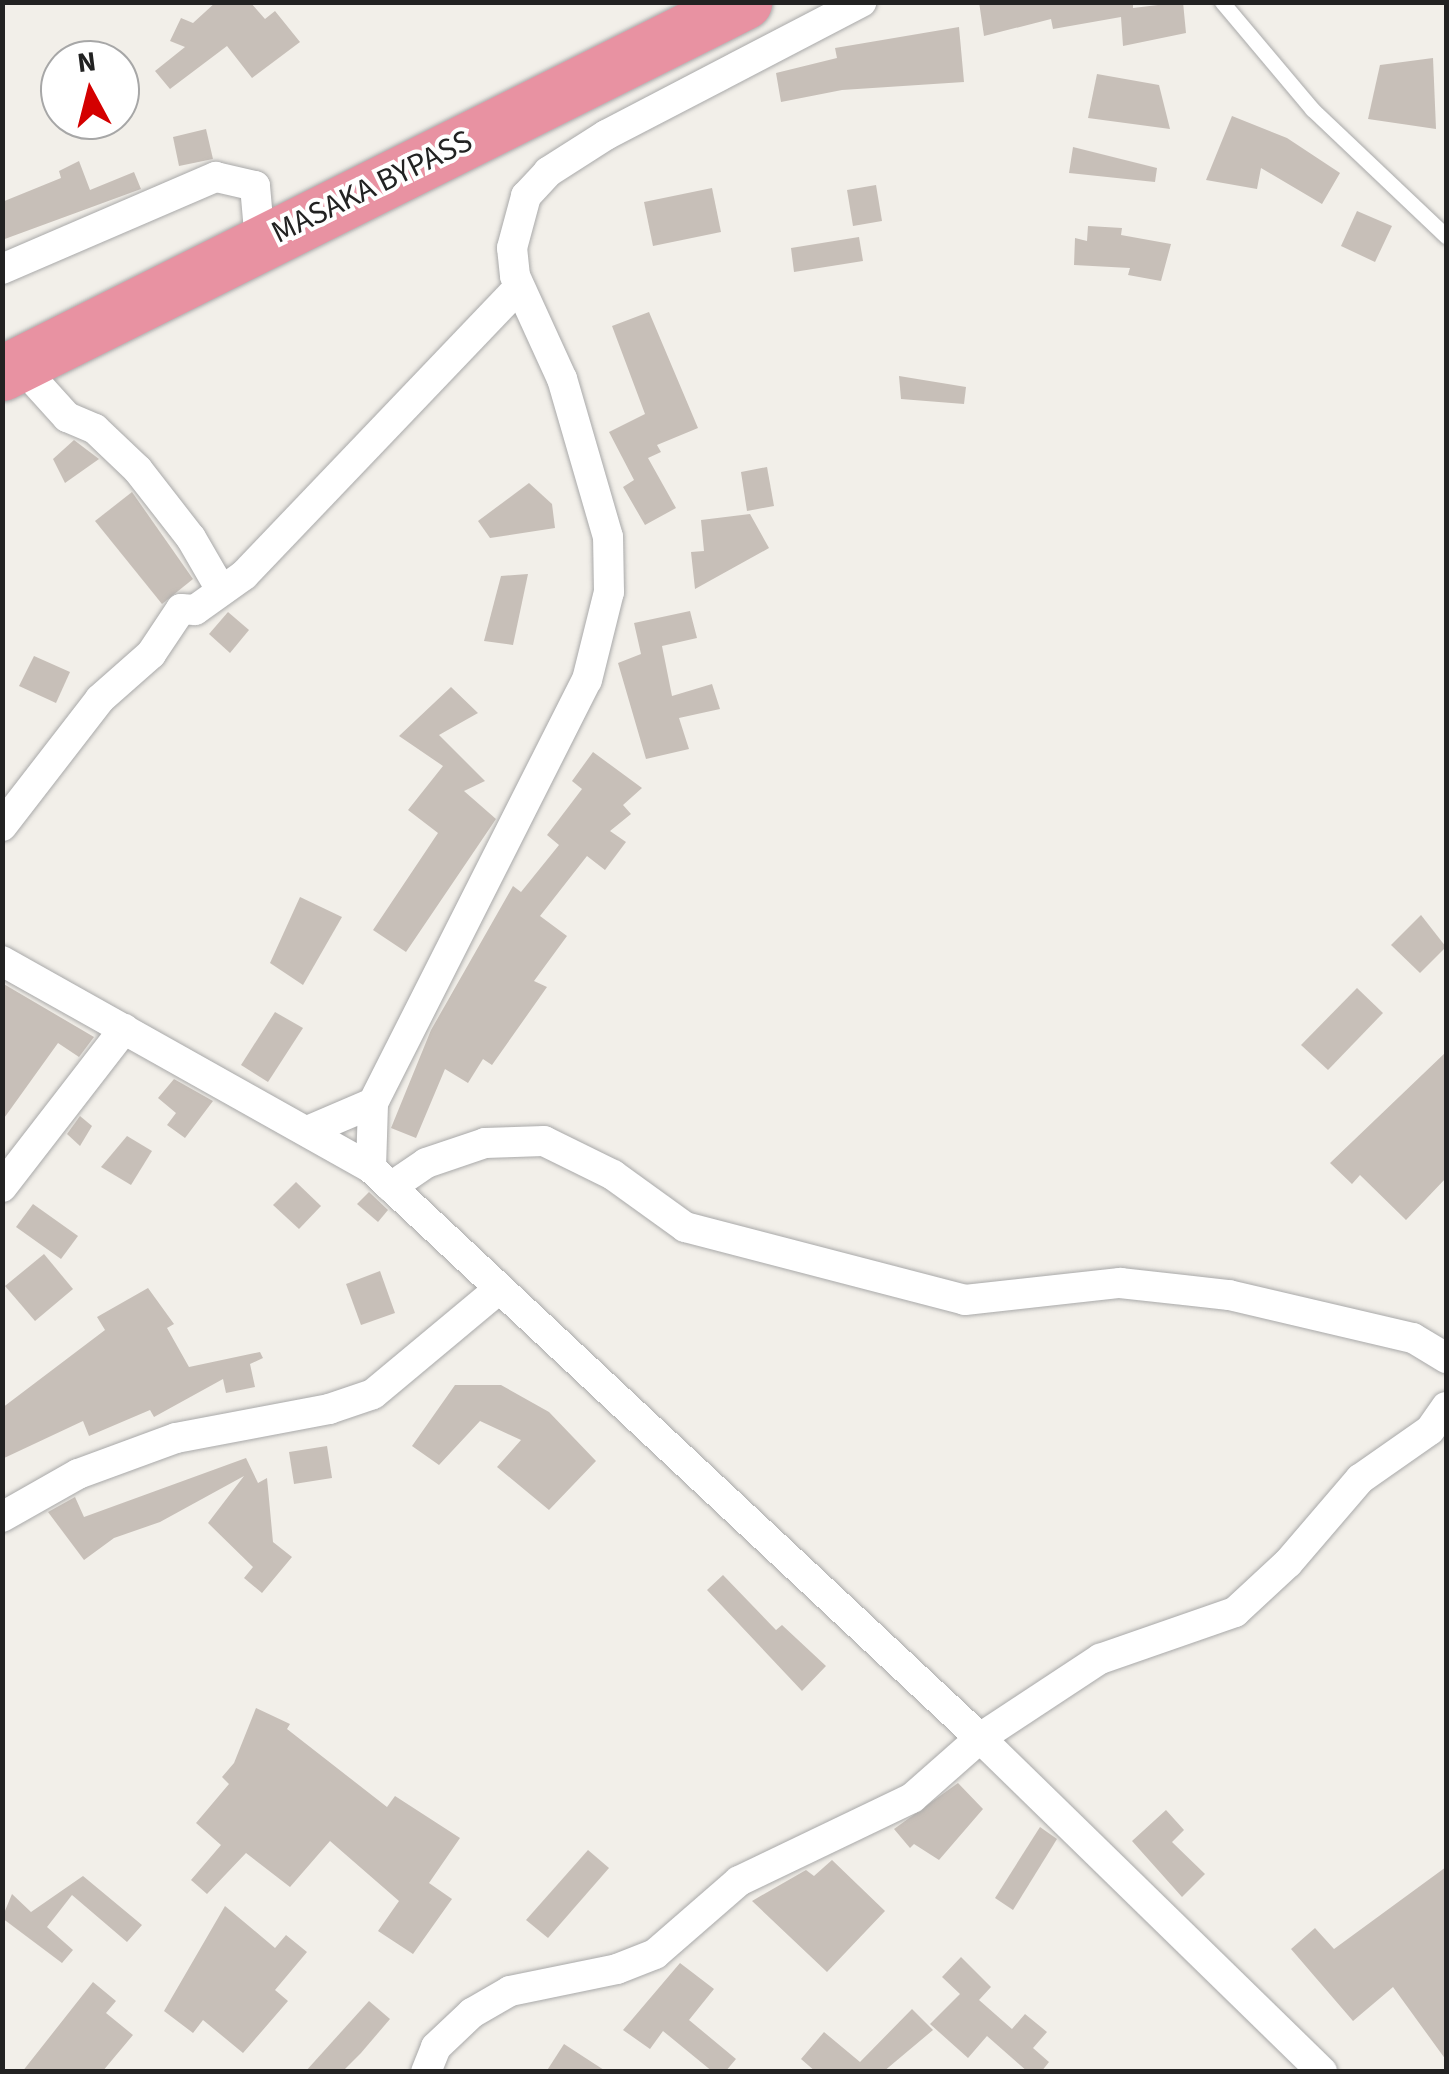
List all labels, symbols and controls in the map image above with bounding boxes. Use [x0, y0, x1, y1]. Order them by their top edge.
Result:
north arrow [40, 40, 140, 140]
text: N [75, 41, 98, 83]
street label: MASAKA BYPASS [265, 122, 479, 252]

